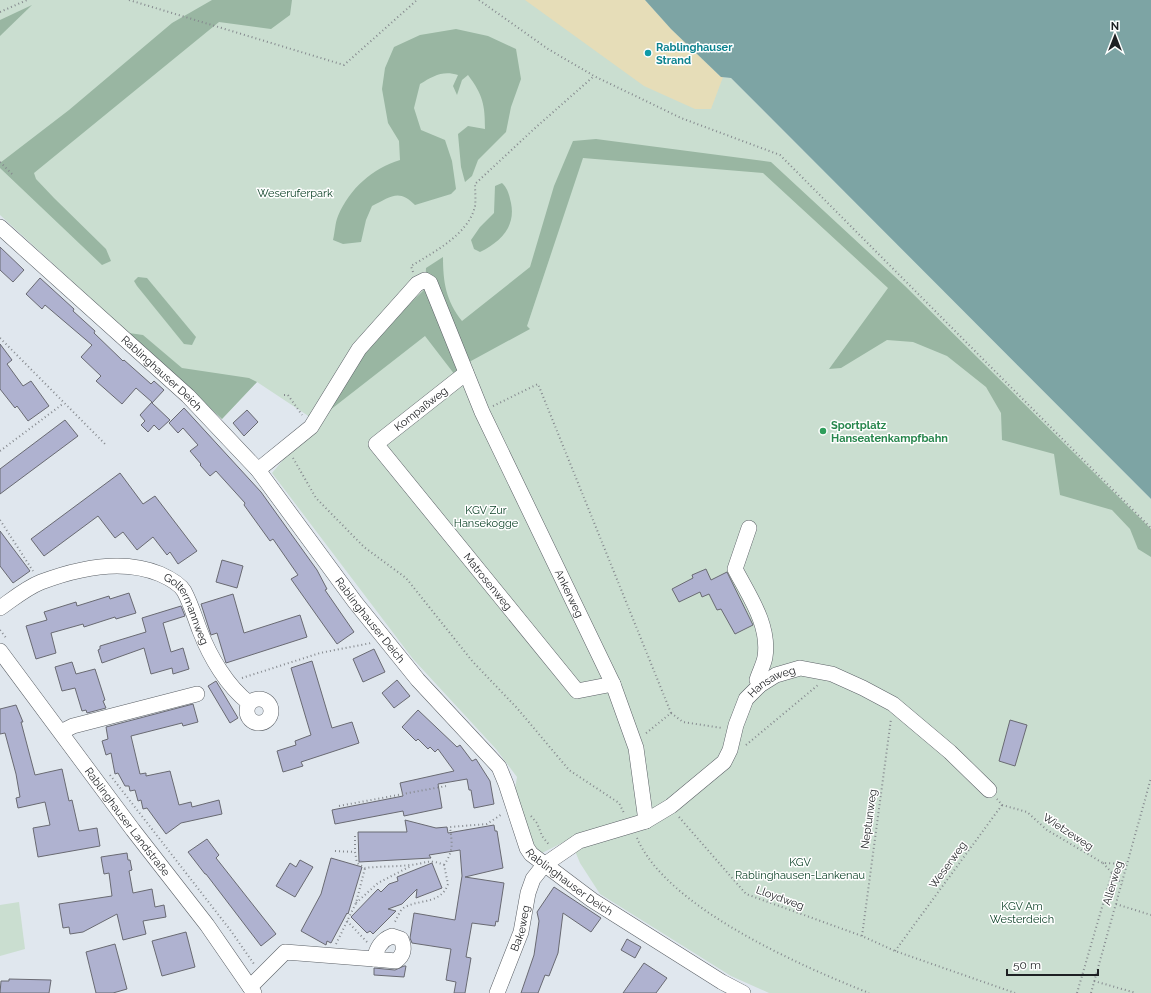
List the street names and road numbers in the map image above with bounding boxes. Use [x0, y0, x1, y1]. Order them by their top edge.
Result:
street label: Rablinghauser Deich [119, 333, 205, 413]
street label: Kompaßweg [392, 384, 450, 434]
street label: Matrosenweg [461, 550, 515, 613]
street label: Ankerweg [552, 567, 586, 619]
street label: Goltermannweg [162, 570, 211, 647]
street label: Rablinghauser Deich [333, 575, 408, 665]
street label: Hansaweg [745, 663, 797, 700]
street label: Rablinghauser Landstraße [82, 765, 173, 879]
street label: Neptunweg [858, 788, 880, 850]
street label: Wietzeweg [1040, 811, 1096, 853]
street label: Weserweg [927, 839, 969, 891]
street label: Rablinghauser Deich [523, 846, 615, 918]
street label: Allerweg [1100, 859, 1126, 907]
street label: Lloydweg [754, 883, 806, 913]
street label: Bakeweg [508, 904, 532, 953]

